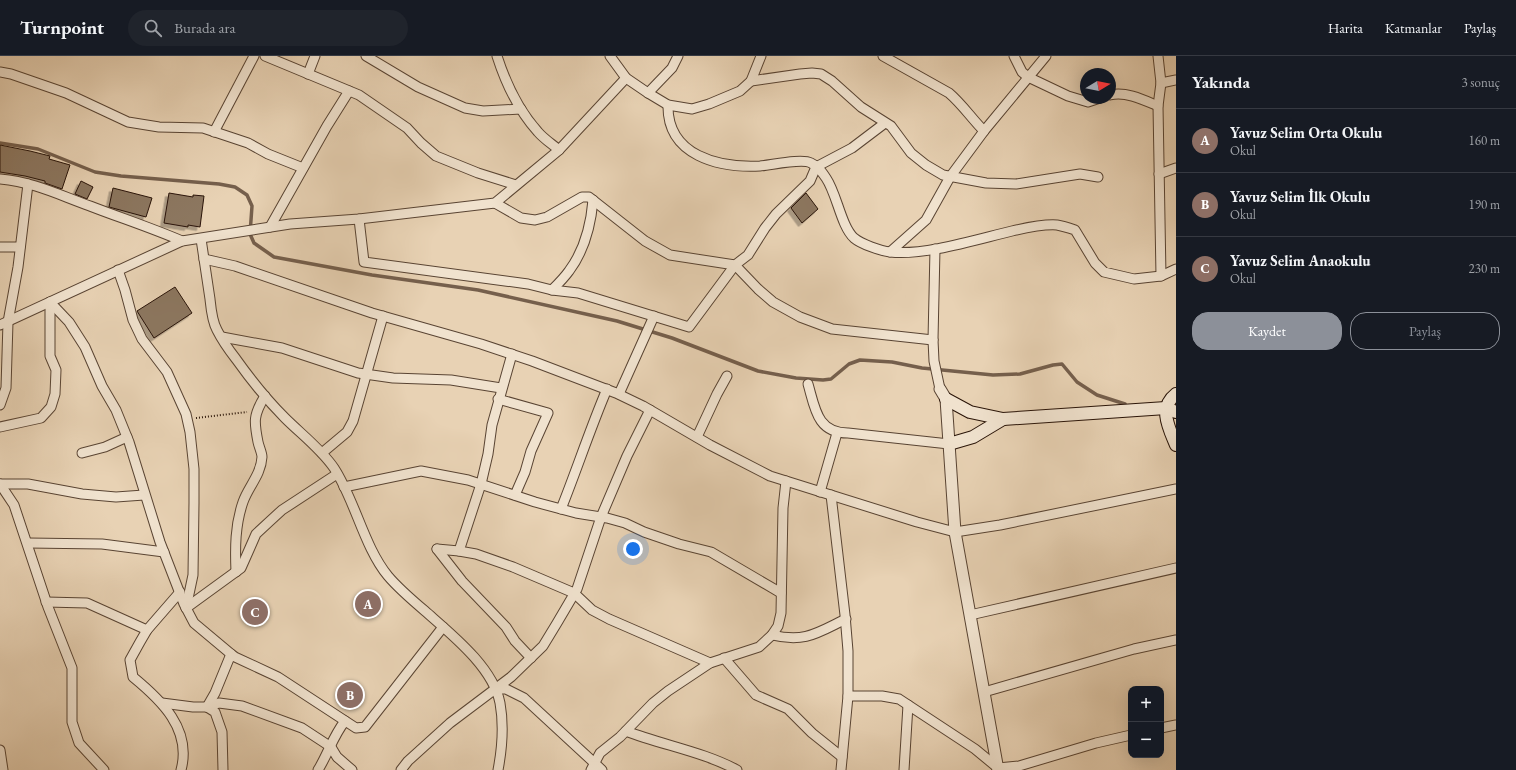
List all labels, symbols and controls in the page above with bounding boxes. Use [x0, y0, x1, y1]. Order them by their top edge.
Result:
search box [128, 10, 408, 46]
text: Turnpoint [20, 15, 104, 40]
icon: search [142, 17, 164, 39]
text: Burada ara [174, 18, 235, 37]
text: Harita [1328, 19, 1363, 37]
text: Katmanlar [1385, 19, 1442, 37]
text: Paylaş [1464, 19, 1496, 37]
north arrow [1080, 68, 1116, 104]
text: Yakında [1192, 71, 1250, 93]
text: 3 sonuç [1462, 74, 1500, 91]
text: Yavuz Selim Orta Okulu [1230, 123, 1382, 142]
text: A [1200, 132, 1210, 149]
text: 160 m [1469, 132, 1500, 149]
text: Okul [1230, 142, 1256, 159]
text: Yavuz Selim İlk Okulu [1230, 187, 1370, 206]
text: B [1201, 196, 1209, 213]
text: 190 m [1469, 196, 1500, 213]
text: Okul [1230, 206, 1256, 223]
text: Yavuz Selim Anaokulu [1230, 251, 1371, 270]
text: C [1200, 260, 1210, 277]
text: 230 m [1469, 260, 1500, 277]
text: Okul [1230, 270, 1256, 287]
button: Kaydet [1192, 312, 1342, 350]
button: Paylaş [1350, 312, 1500, 350]
your location [623, 539, 643, 559]
pin: A [355, 589, 381, 619]
pin: C [242, 597, 268, 627]
pin: B [337, 680, 363, 710]
map controls [1128, 686, 1164, 758]
button: + [1128, 686, 1164, 722]
button: − [1128, 722, 1164, 758]

